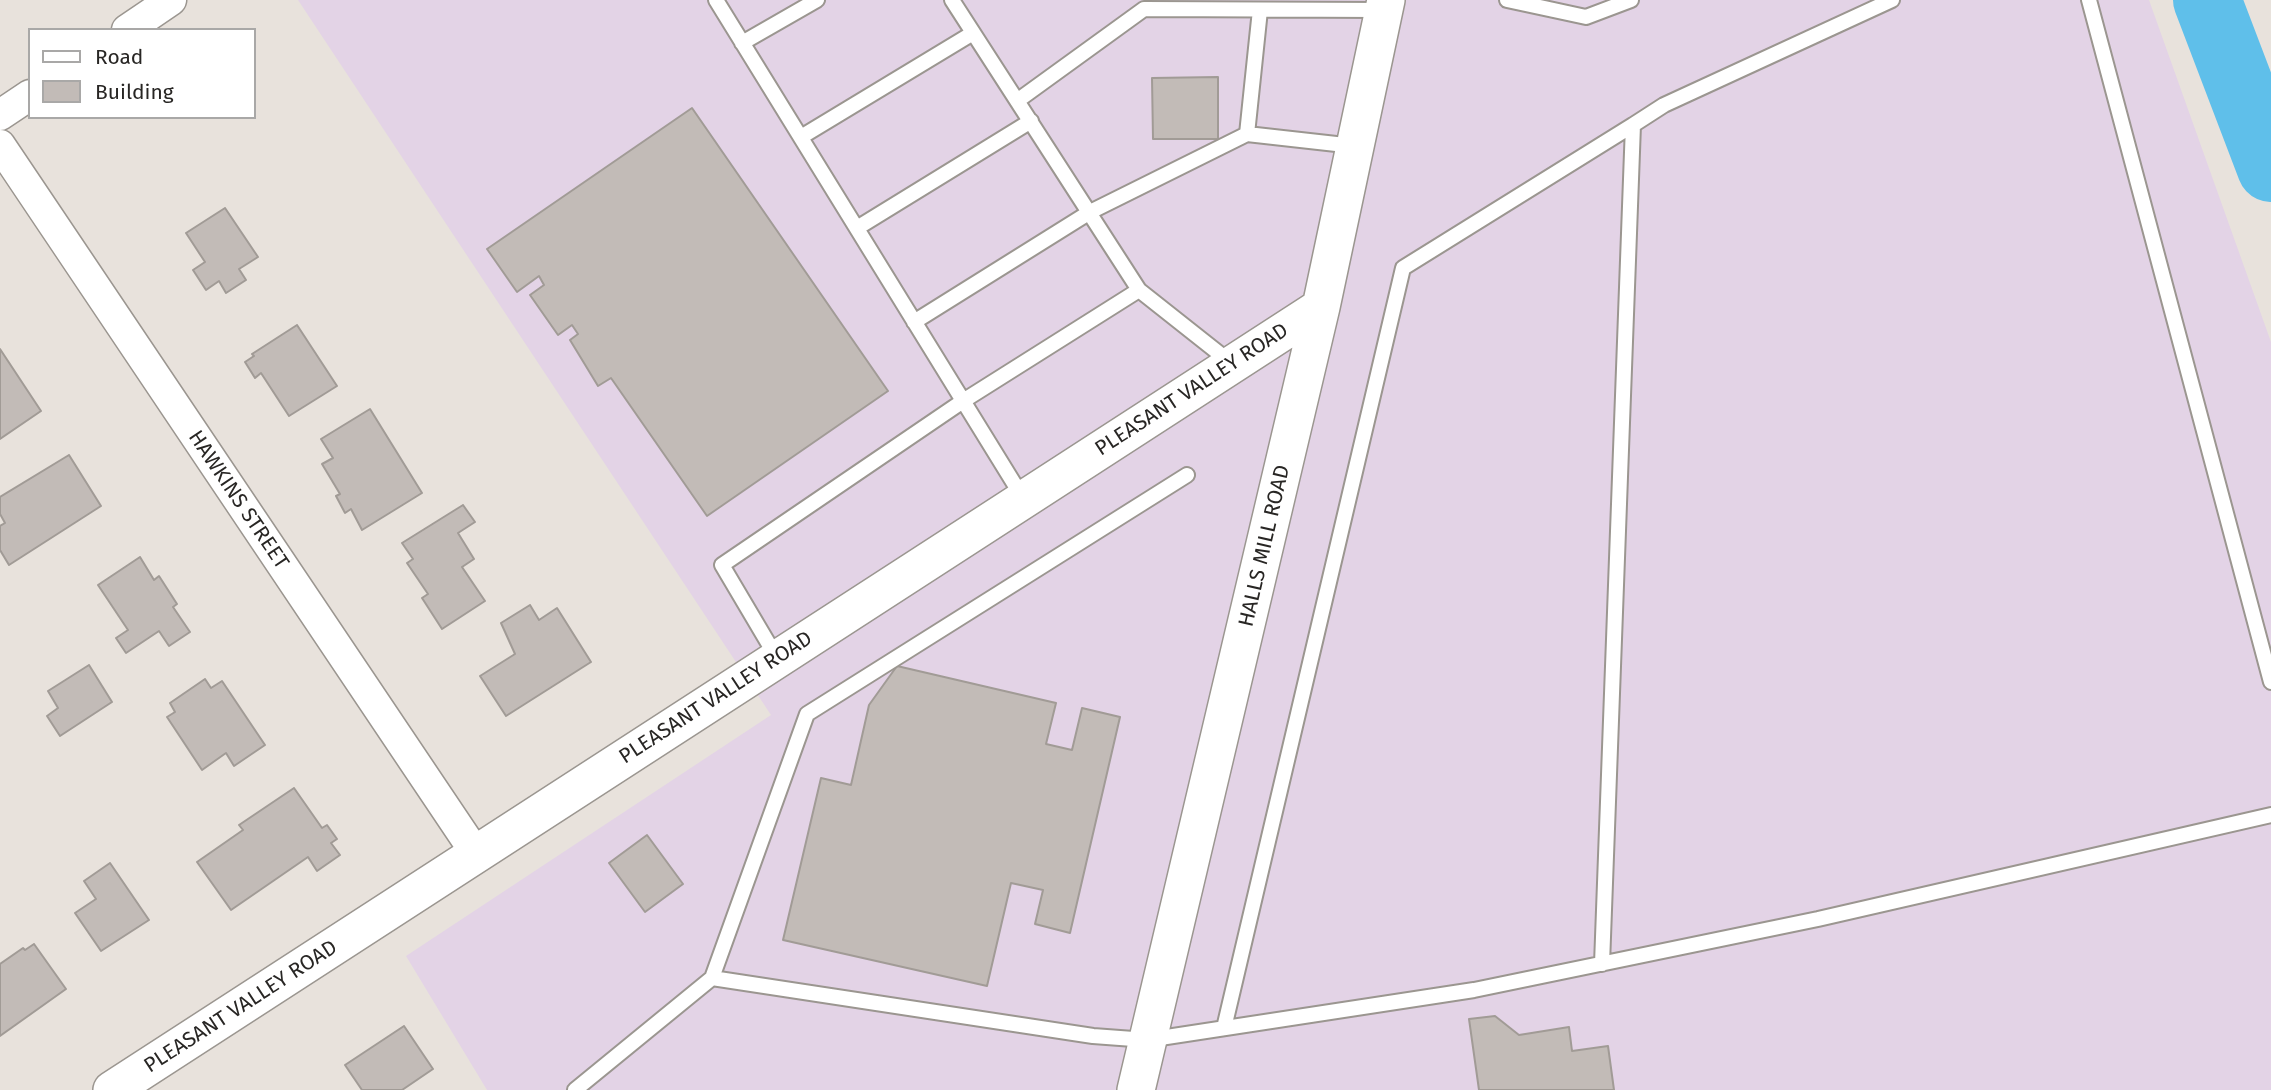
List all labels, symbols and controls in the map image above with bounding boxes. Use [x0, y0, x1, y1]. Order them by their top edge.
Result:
legend [28, 28, 256, 119]
text: Road [95, 44, 143, 70]
text: Building [95, 79, 174, 105]
street label: PLEASANT VALLEY ROAD [1091, 318, 1293, 462]
street label: HAWKINS STREET [182, 426, 294, 574]
street label: HALLS MILL ROAD [1234, 463, 1296, 629]
street label: PLEASANT VALLEY ROAD [615, 626, 817, 770]
street label: PLEASANT VALLEY ROAD [140, 935, 342, 1079]

